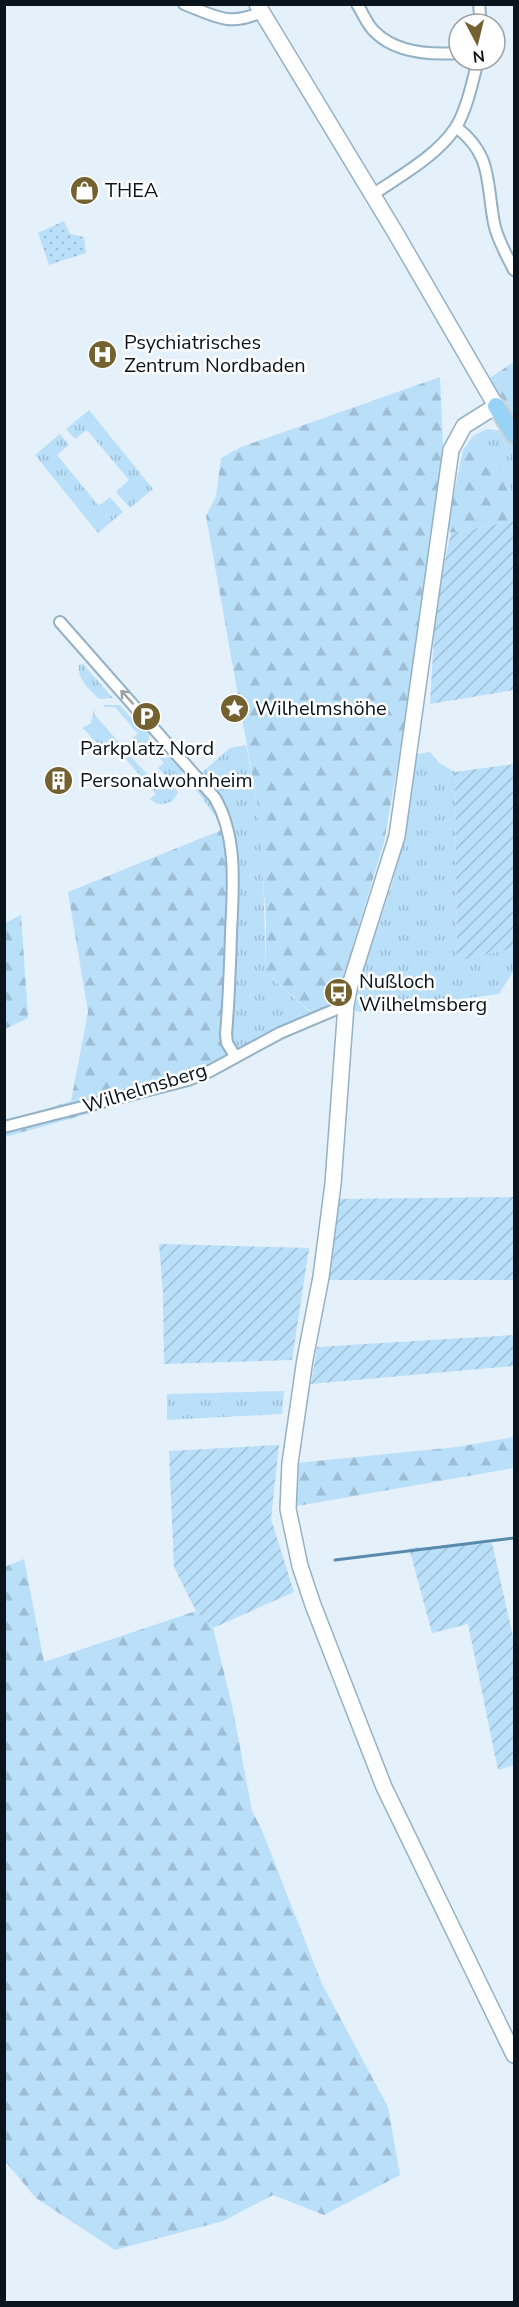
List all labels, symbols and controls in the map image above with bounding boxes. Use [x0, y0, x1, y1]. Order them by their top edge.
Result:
north arrow [447, 12, 507, 72]
text: N [471, 44, 486, 68]
shop icon: THEA [68, 174, 100, 206]
place label: THEA [105, 177, 159, 204]
place label: Psychiatrisches Zentrum Nordbaden [124, 329, 306, 379]
hospital icon: Psychiatrisches Zentrum Nordbaden [87, 338, 119, 370]
one-way arrow [120, 690, 134, 705]
place icon: Wilhelmshöhe [218, 692, 250, 724]
place label: Wilhelmshöhe [255, 695, 387, 722]
parking icon: Parkplatz Nord [131, 701, 163, 733]
place label: Parkplatz Nord [80, 735, 214, 762]
building icon: Personalwohnheim [43, 764, 75, 796]
place label: Personalwohnheim [80, 767, 253, 794]
place label: Nußloch Wilhelmsberg [359, 968, 487, 1018]
bus stop icon: Nußloch Wilhelmsberg [322, 976, 354, 1008]
street label: Wilhelmsberg [80, 1056, 210, 1120]

